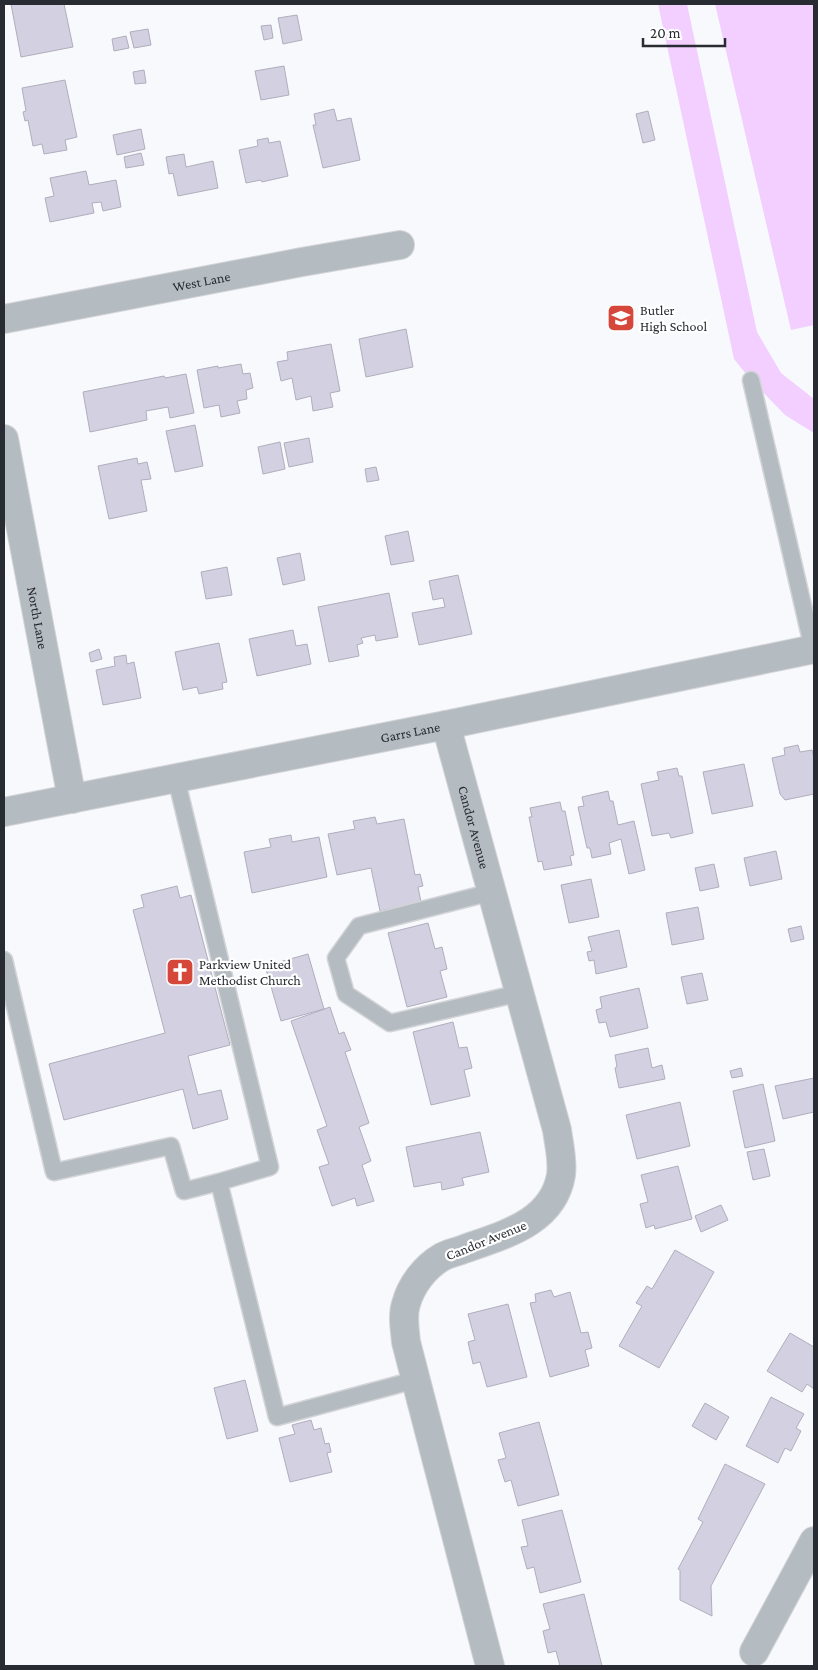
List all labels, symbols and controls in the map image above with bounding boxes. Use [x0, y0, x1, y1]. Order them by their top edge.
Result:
scale bar [643, 15, 726, 47]
text: 20 m [650, 25, 681, 41]
street label: West Lane [171, 268, 232, 295]
place label: Butler High School [640, 302, 707, 334]
school or university icon: Butler High School [606, 303, 636, 333]
street label: North Lane [24, 585, 51, 650]
street label: Garrs Lane [379, 718, 441, 746]
street label: Candor Avenue [455, 784, 493, 871]
place label: Parkview United Methodist Church [199, 956, 301, 988]
church icon: Parkview United Methodist Church [165, 957, 195, 987]
street label: Candor Avenue [443, 1217, 529, 1263]

